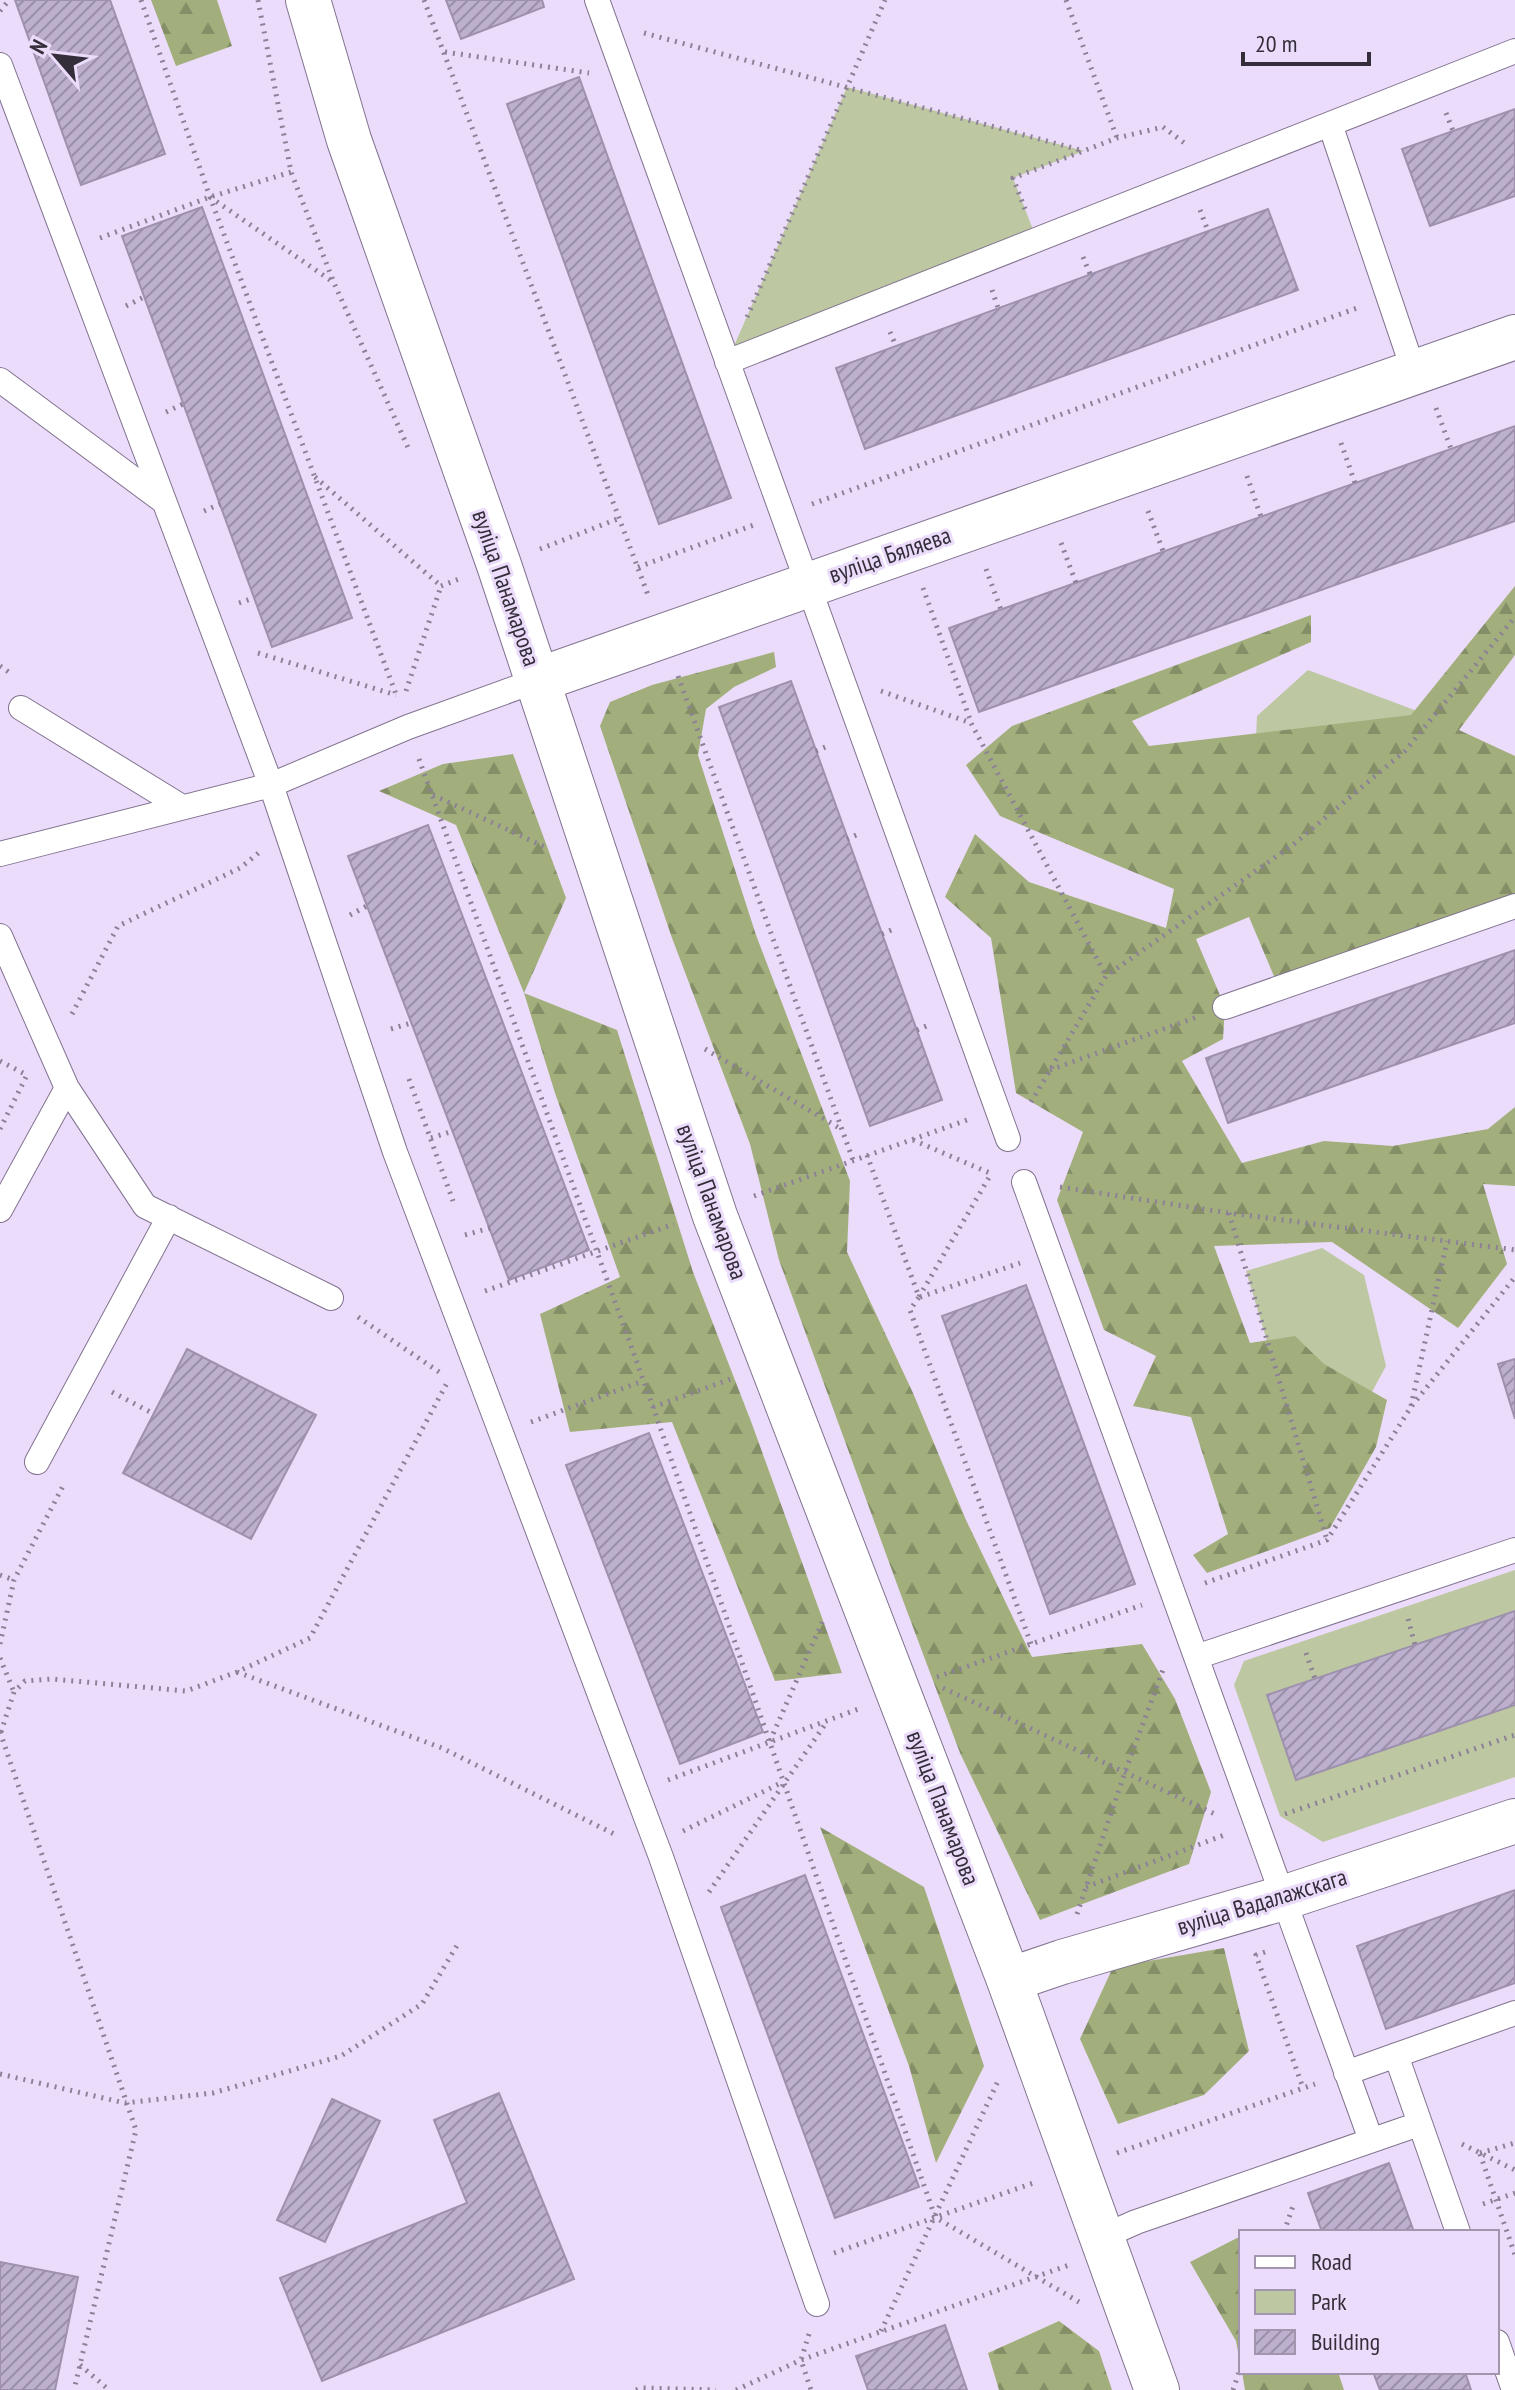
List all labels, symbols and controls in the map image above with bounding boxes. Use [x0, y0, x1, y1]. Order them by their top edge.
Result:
north arrow [16, 16, 96, 96]
scale bar [1243, 16, 1369, 66]
text: 20 m [1255, 28, 1297, 59]
text: N [23, 35, 53, 58]
street label: вуліца Панамарова [465, 506, 548, 670]
street label: вуліца Бяляева [825, 519, 955, 590]
street label: вуліца Панамарова [670, 1120, 755, 1284]
street label: вуліца Панамарова [900, 1726, 987, 1890]
street label: вуліца Вадалажскага [1173, 1861, 1351, 1942]
legend [1239, 2230, 1499, 2374]
text: Road [1311, 2246, 1352, 2277]
text: Park [1311, 2286, 1347, 2317]
text: Building [1311, 2326, 1380, 2357]

